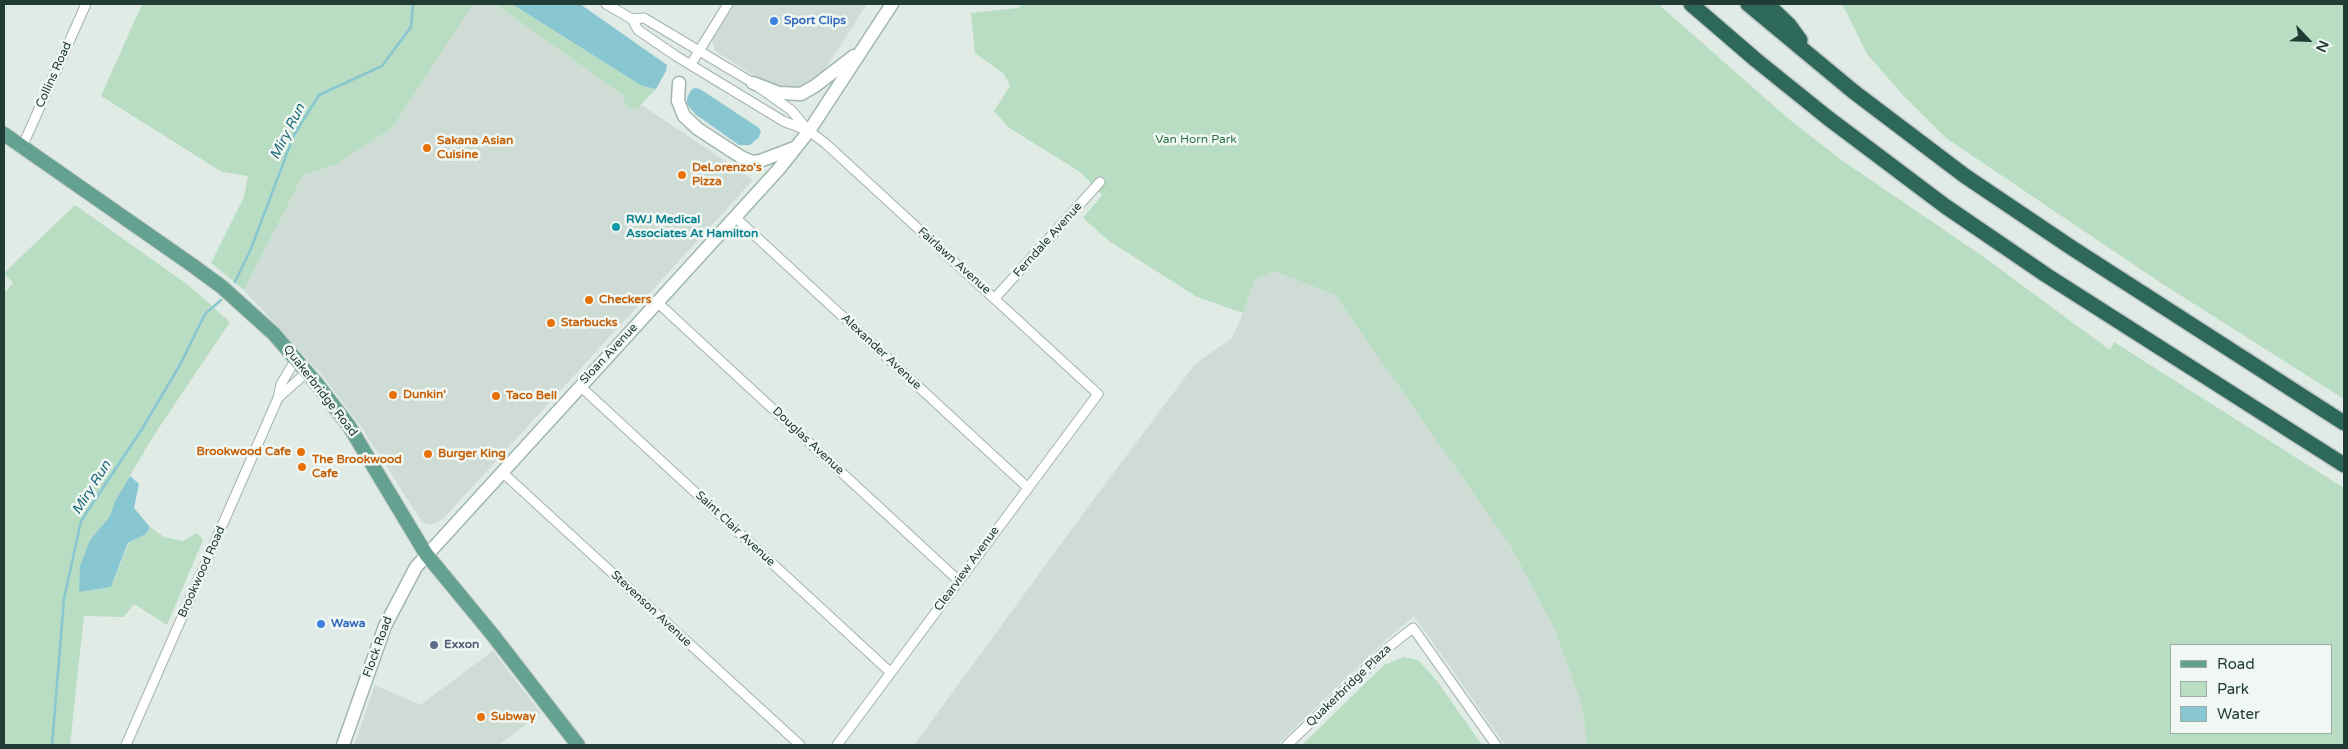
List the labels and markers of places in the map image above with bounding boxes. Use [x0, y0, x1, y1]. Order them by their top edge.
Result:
place label: Sport Clips [784, 14, 846, 28]
marker: Sport Clips [768, 15, 780, 27]
place label: Sakana Asian Cuisine [437, 134, 513, 162]
marker: Sakana Asian Cuisine [421, 142, 433, 154]
place label: DeLorenzo's Pizza [692, 161, 762, 189]
marker: DeLorenzo's Pizza [676, 169, 688, 181]
place label: RWJ Medical Associates At Hamilton [626, 213, 758, 241]
marker: RWJ Medical Associates At Hamilton [610, 221, 622, 233]
place label: Checkers [599, 293, 651, 307]
marker: Checkers [583, 294, 595, 306]
place label: Starbucks [561, 316, 618, 330]
marker: Starbucks [545, 317, 557, 329]
place label: Dunkin' [403, 388, 446, 402]
marker: Dunkin' [387, 389, 399, 401]
place label: Taco Bell [506, 389, 557, 403]
marker: Taco Bell [490, 390, 502, 402]
place label: Brookwood Cafe [197, 445, 291, 459]
marker: Brookwood Cafe [295, 446, 307, 458]
place label: Burger King [438, 447, 506, 461]
marker: Burger King [422, 448, 434, 460]
place label: The Brookwood Cafe [312, 453, 402, 481]
marker: The Brookwood Cafe [296, 461, 308, 473]
place label: Wawa [331, 617, 365, 631]
marker: Wawa [315, 618, 327, 630]
place label: Exxon [444, 638, 479, 652]
marker: Exxon [428, 639, 440, 651]
place label: Subway [491, 710, 536, 724]
marker: Subway [475, 711, 487, 723]

